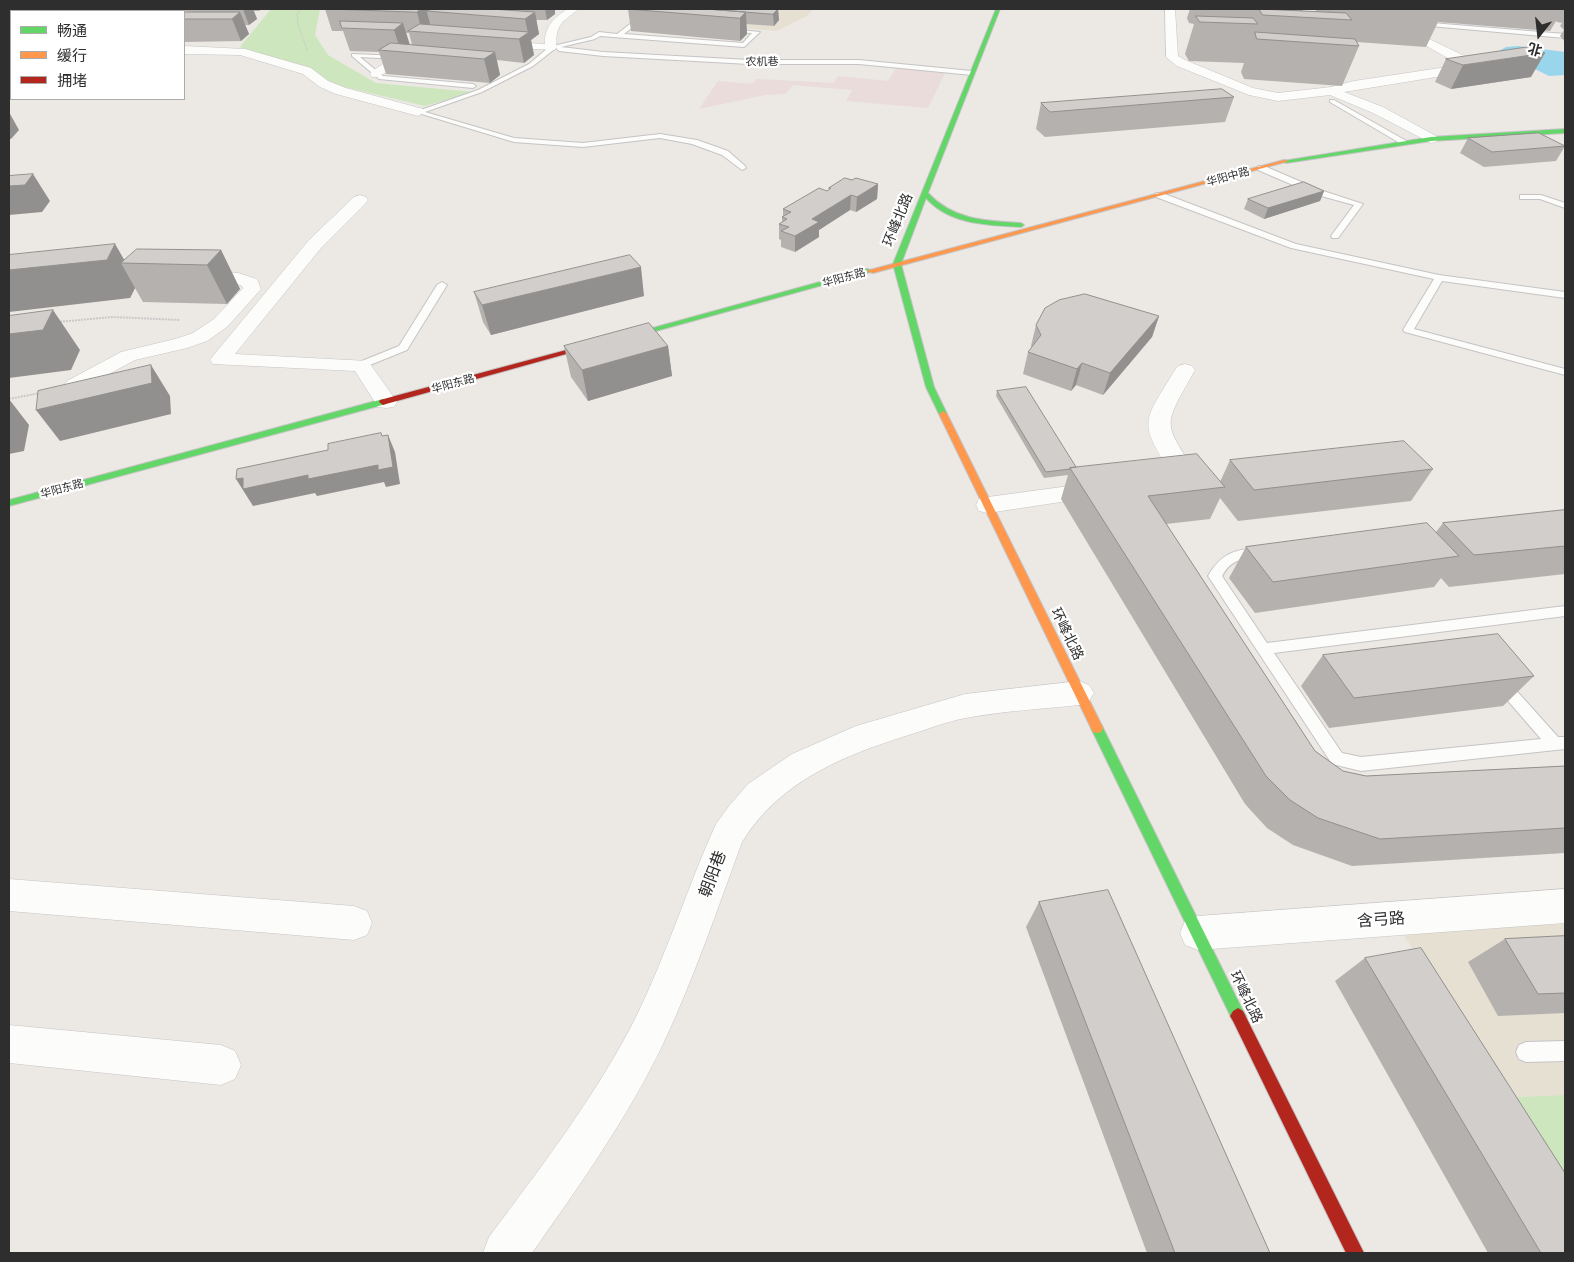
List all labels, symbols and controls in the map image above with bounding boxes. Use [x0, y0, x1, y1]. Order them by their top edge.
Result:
legend [10, 10, 185, 100]
north arrow [1514, 10, 1564, 60]
text: 畅通 [57, 22, 87, 40]
text: 北 [1526, 40, 1544, 59]
text: 缓行 [57, 47, 87, 65]
street label: 农机巷 [745, 55, 779, 69]
text: 拥堵 [57, 72, 87, 90]
street label: 华阳中路 [1205, 165, 1251, 189]
street label: 环峰北路 [880, 191, 916, 249]
street label: 华阳东路 [821, 266, 867, 290]
street label: 华阳东路 [430, 372, 476, 396]
street label: 华阳东路 [39, 477, 85, 501]
street label: 环峰北路 [1047, 605, 1087, 663]
street label: 朝阳巷 [695, 848, 731, 900]
street label: 含弓路 [1356, 909, 1406, 931]
street label: 环峰北路 [1226, 968, 1266, 1026]

